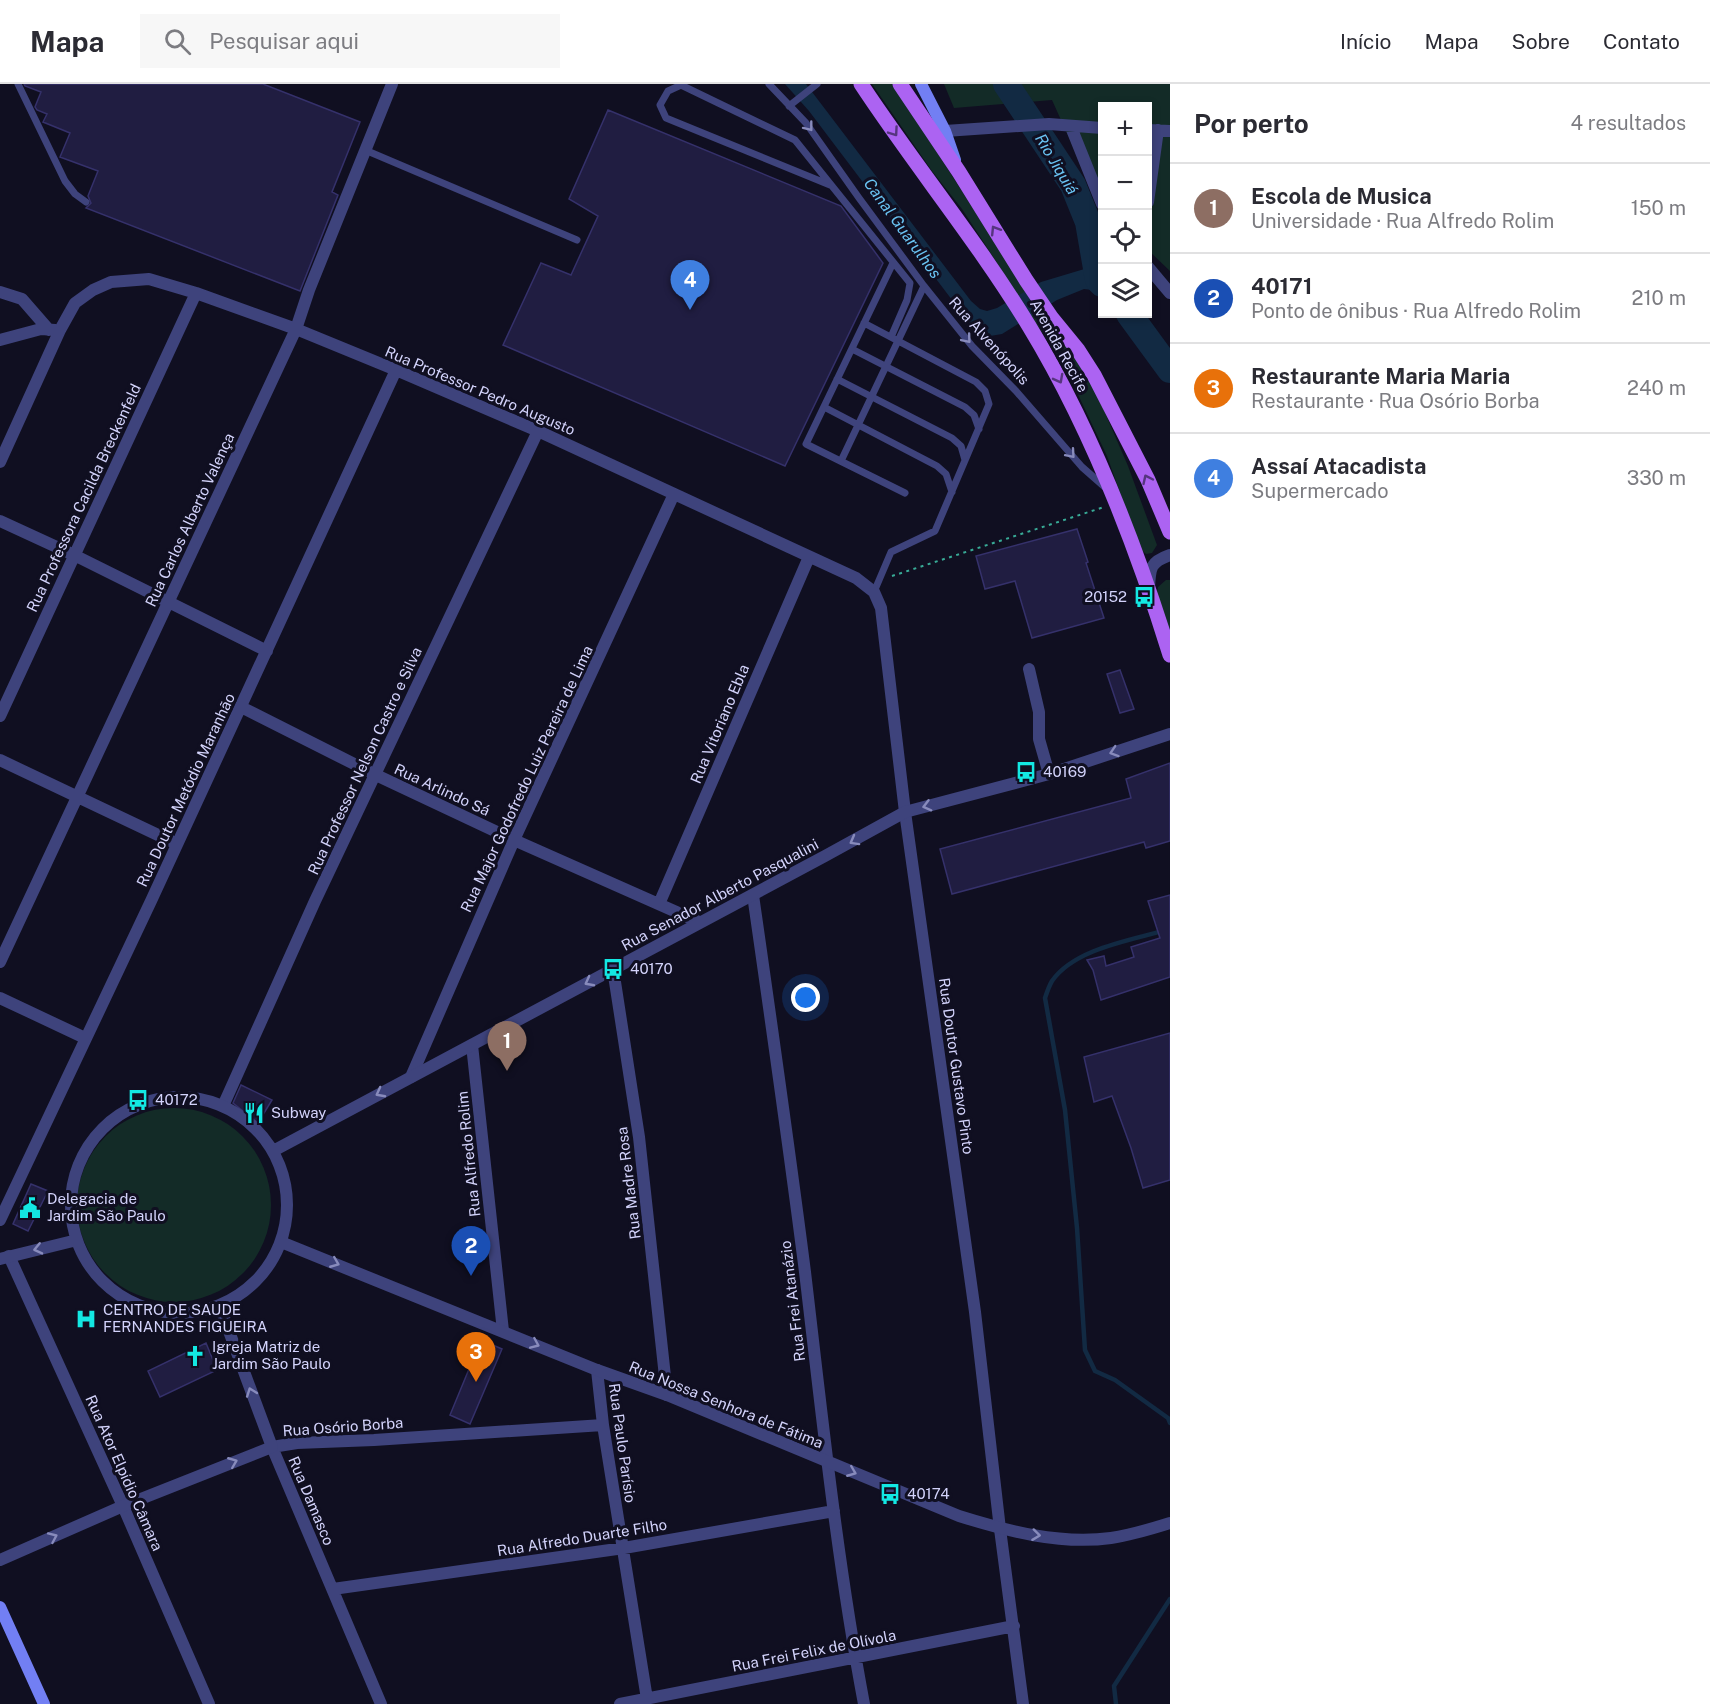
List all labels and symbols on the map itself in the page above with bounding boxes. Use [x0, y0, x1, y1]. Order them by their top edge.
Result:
one-way arrow [801, 120, 812, 131]
one-way arrow [887, 126, 898, 137]
water label: Rio Jiquiá [1031, 130, 1082, 198]
water label: Canal Guarulhos [860, 174, 945, 282]
one-way arrow [990, 226, 1002, 236]
pin: 4 [670, 260, 710, 310]
street label: Rua Alvenópolis [946, 293, 1033, 388]
street label: Avenida Recife [1027, 296, 1092, 395]
one-way arrow [959, 332, 970, 343]
street label: Rua Professor Pedro Augusto [383, 343, 578, 438]
one-way arrow [1051, 373, 1063, 384]
street label: Rua Professora Cacilda Breckenfeld [23, 381, 144, 615]
street label: Rua Carlos Alberto Valença [142, 430, 237, 609]
one-way arrow [1064, 447, 1075, 458]
one-way arrow [1142, 474, 1154, 485]
bus stop icon: 20152 [1132, 585, 1156, 609]
place label: 20152 [1084, 588, 1127, 605]
street label: Rua Major Godofredo Luiz Pereira de Lima [457, 643, 596, 915]
street label: Rua Professor Nelson Castro e Silva [304, 644, 425, 877]
street label: Rua Vitoriano Ebla [687, 662, 752, 786]
street label: Rua Doutor Metódio Maranhão [133, 690, 238, 889]
one-way arrow [1110, 745, 1120, 758]
street label: Rua Arlindo Sá [392, 760, 493, 819]
bus stop icon: 40169 [1014, 760, 1038, 784]
place label: 40169 [1043, 763, 1086, 780]
one-way arrow [922, 799, 932, 812]
one-way arrow [849, 834, 860, 845]
street label: Rua Senador Alberto Pasqualini [618, 835, 821, 954]
bus stop icon: 40170 [601, 957, 625, 981]
place label: 40170 [630, 960, 673, 977]
one-way arrow [585, 975, 595, 986]
street label: Rua Doutor Gustavo Pinto [936, 977, 977, 1155]
your location [791, 983, 820, 1012]
pin: 1 [488, 1022, 526, 1071]
one-way arrow [376, 1086, 386, 1097]
bus stop icon: 40172 [126, 1088, 150, 1112]
street label: Rua Alfredo Rolim [453, 1090, 484, 1218]
place label: 40172 [155, 1091, 198, 1108]
restaurant icon: Subway [242, 1101, 266, 1125]
place label: Subway [271, 1104, 326, 1121]
street label: Rua Madre Rosa [613, 1126, 644, 1240]
place label: Delegacia de Jardim São Paulo [47, 1190, 166, 1224]
public building icon: Delegacia de Jardim São Paulo [18, 1196, 42, 1220]
pin: 2 [452, 1226, 490, 1276]
street label: Rua Frei Atanázio [777, 1240, 808, 1362]
one-way arrow [34, 1242, 44, 1255]
one-way arrow [329, 1256, 340, 1268]
place label: CENTRO DE SAUDE FERNANDES FIGUEIRA [103, 1301, 268, 1335]
hospital icon: CENTRO DE SAUDE FERNANDES FIGUEIRA [74, 1307, 98, 1331]
pin: 3 [456, 1332, 496, 1382]
one-way arrow [529, 1337, 540, 1349]
place label: Igreja Matriz de Jardim São Paulo [212, 1338, 331, 1372]
church icon: Igreja Matriz de Jardim São Paulo [183, 1344, 207, 1368]
street label: Rua Nossa Senhora de Fátima [627, 1358, 826, 1451]
street label: Rua Paulo Parísio [606, 1382, 639, 1504]
one-way arrow [246, 1387, 259, 1398]
street label: Rua Ator Elpídio Câmara [82, 1392, 167, 1553]
street label: Rua Osório Borba [282, 1414, 404, 1439]
street label: Rua Damasco [285, 1454, 338, 1548]
one-way arrow [227, 1457, 238, 1469]
one-way arrow [846, 1465, 857, 1477]
bus stop icon: 40174 [878, 1482, 902, 1506]
place label: 40174 [907, 1485, 950, 1502]
street label: Rua Alfredo Duarte Filho [496, 1516, 668, 1559]
one-way arrow [1031, 1528, 1041, 1541]
one-way arrow [47, 1532, 58, 1544]
street label: Rua Frei Felix de Olívola [730, 1626, 898, 1675]

